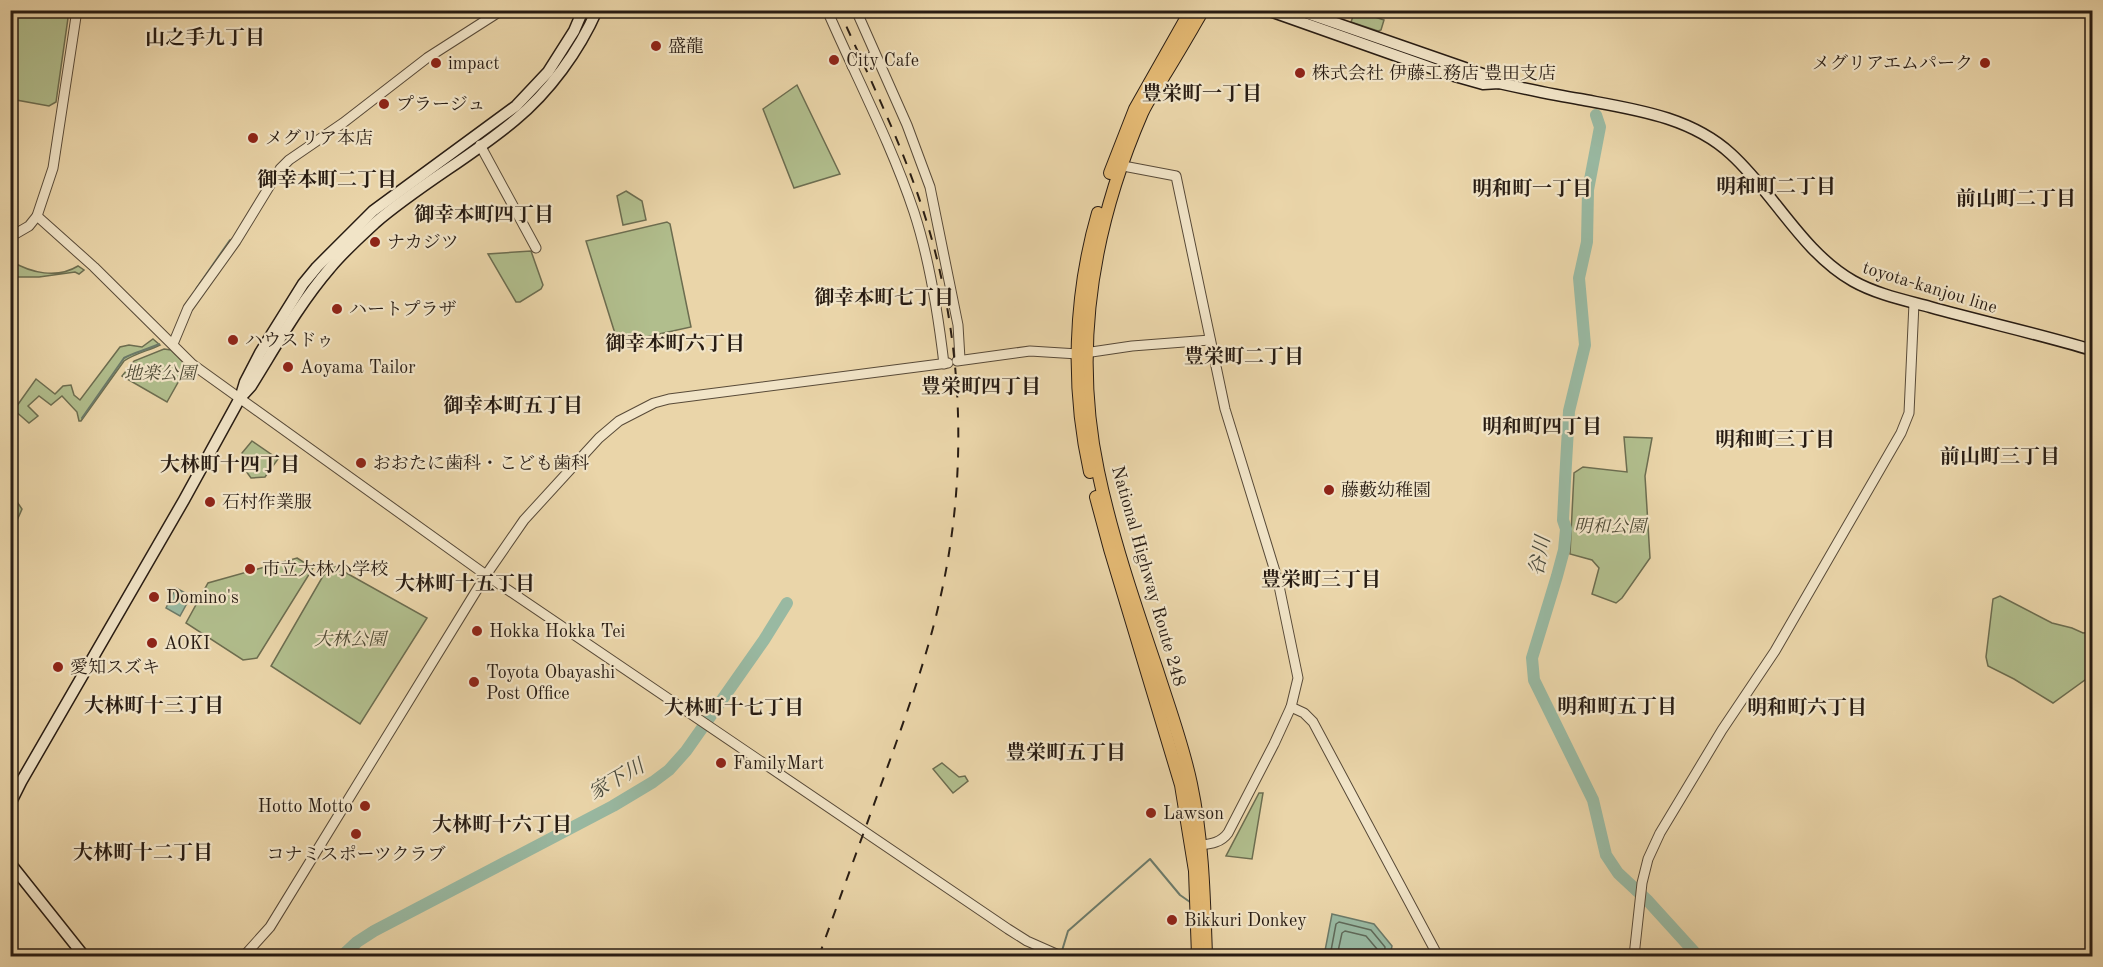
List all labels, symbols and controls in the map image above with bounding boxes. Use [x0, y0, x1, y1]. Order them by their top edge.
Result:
district label: 山之手九丁目 [145, 26, 265, 49]
place label: 盛龍 [668, 36, 704, 56]
marker: 盛龍 [649, 39, 663, 53]
place label: City Cafe [846, 52, 919, 70]
marker: City Cafe [827, 53, 841, 67]
place label: メグリアエムパーク [1812, 54, 1973, 73]
place label: impact [448, 55, 500, 73]
marker: impact [429, 56, 443, 70]
marker: メグリアエムパーク [1978, 56, 1992, 70]
place label: 株式会社 伊藤工務店 豊田支店 [1312, 63, 1556, 83]
marker: 株式会社 伊藤工務店 豊田支店 [1293, 66, 1307, 80]
district label: 豊栄町一丁目 [1142, 83, 1262, 105]
place label: プラージュ [396, 95, 485, 114]
marker: プラージュ [377, 97, 391, 111]
place label: メグリア本店 [265, 128, 373, 148]
marker: メグリア本店 [246, 131, 260, 145]
district label: 御幸本町二丁目 [257, 168, 397, 191]
district label: 明和町二丁目 [1716, 176, 1836, 198]
district label: 明和町一丁目 [1472, 178, 1592, 200]
district label: 前山町二丁目 [1956, 188, 2076, 210]
district label: 御幸本町四丁目 [414, 203, 554, 226]
place label: ナカジツ [387, 233, 459, 252]
marker: ナカジツ [368, 235, 382, 249]
street label: toyota-kanjou line [1860, 259, 1999, 317]
district label: 御幸本町七丁目 [814, 286, 954, 309]
place label: ハートプラザ [349, 300, 456, 319]
marker: ハートプラザ [330, 302, 344, 316]
place label: ハウスドゥ [245, 332, 334, 350]
district label: 御幸本町六丁目 [605, 332, 745, 355]
marker: ハウスドゥ [226, 333, 240, 347]
district label: 豊栄町二丁目 [1184, 346, 1304, 368]
place label: Aoyama Tailor [300, 359, 416, 377]
marker: Aoyama Tailor [281, 360, 295, 374]
park label: 地楽公園 [124, 363, 199, 383]
district label: 豊栄町四丁目 [921, 376, 1041, 398]
district label: 御幸本町五丁目 [443, 394, 583, 417]
district label: 明和町四丁目 [1482, 416, 1602, 438]
district label: 明和町三丁目 [1715, 429, 1835, 451]
district label: 前山町三丁目 [1940, 446, 2060, 468]
district label: 大林町十四丁目 [160, 453, 300, 476]
place label: おおたに歯科・こども歯科 [373, 454, 589, 473]
marker: おおたに歯科・こども歯科 [354, 456, 368, 470]
street label: National Highway Route 248 [1108, 464, 1188, 689]
place label: 藤藪幼稚園 [1341, 480, 1431, 500]
marker: 藤藪幼稚園 [1322, 483, 1336, 497]
place label: 石村作業服 [222, 492, 312, 512]
marker: 石村作業服 [203, 495, 217, 509]
park label: 明和公園 [1574, 516, 1649, 536]
water label: 谷川 [1525, 532, 1555, 578]
place label: 市立大林小学校 [262, 559, 388, 579]
marker: 市立大林小学校 [243, 562, 257, 576]
district label: 豊栄町三丁目 [1261, 569, 1381, 591]
district label: 大林町十五丁目 [395, 572, 535, 595]
place label: Domino's [166, 589, 239, 607]
marker: Domino's [147, 590, 161, 604]
place label: Hokka Hokka Tei [489, 623, 625, 641]
marker: Hokka Hokka Tei [470, 624, 484, 638]
park label: 大林公園 [314, 629, 389, 649]
place label: AOKI [164, 635, 210, 653]
marker: AOKI [145, 636, 159, 650]
place label: 愛知スズキ [70, 657, 160, 677]
marker: 愛知スズキ [51, 660, 65, 674]
place label: Toyota Obayashi Post Office [486, 664, 615, 703]
marker: Toyota Obayashi Post Office [467, 675, 481, 689]
district label: 大林町十三丁目 [84, 694, 224, 717]
district label: 大林町十七丁目 [664, 696, 804, 719]
district label: 明和町五丁目 [1557, 696, 1677, 718]
district label: 明和町六丁目 [1747, 697, 1867, 719]
district label: 豊栄町五丁目 [1006, 742, 1126, 764]
water label: 家下川 [585, 754, 650, 804]
place label: FamilyMart [733, 755, 824, 773]
marker: FamilyMart [714, 756, 728, 770]
place label: Hotto Motto [258, 798, 353, 816]
marker: Hotto Motto [358, 799, 372, 813]
place label: Lawson [1163, 805, 1224, 823]
marker: Lawson [1144, 806, 1158, 820]
district label: 大林町十六丁目 [432, 813, 572, 836]
marker: コナミスポーツクラブ [349, 827, 363, 841]
district label: 大林町十二丁目 [73, 841, 213, 864]
place label: コナミスポーツクラブ [266, 845, 446, 864]
place label: Bikkuri Donkey [1184, 912, 1307, 930]
marker: Bikkuri Donkey [1165, 913, 1179, 927]

